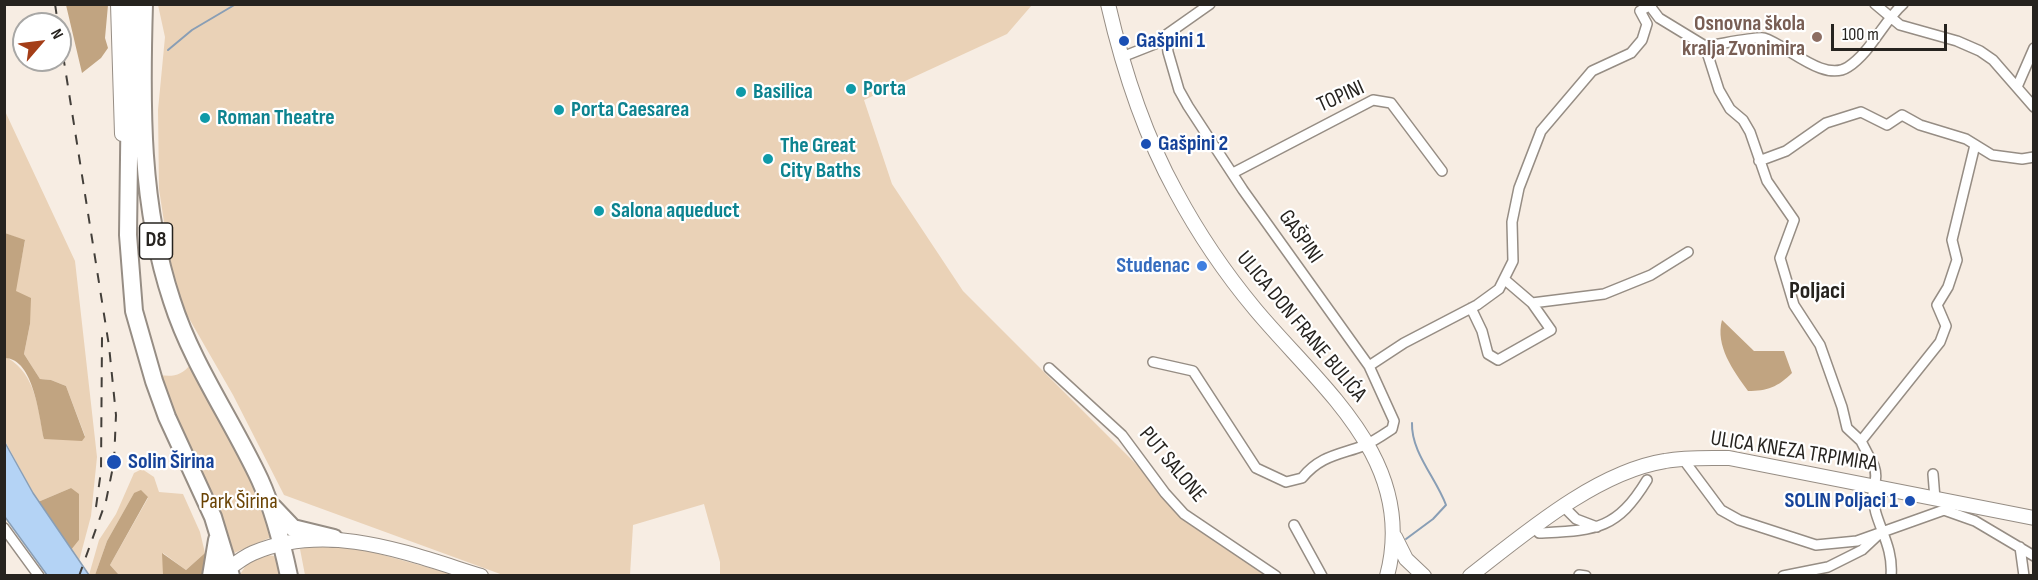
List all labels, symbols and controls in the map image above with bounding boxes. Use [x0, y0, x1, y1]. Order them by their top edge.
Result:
place label: Osnovna škola kralja Zvonimira [1682, 11, 1805, 62]
north arrow [12, 12, 72, 72]
scale bar [1834, 12, 1950, 50]
text: 100 m [1842, 24, 1879, 45]
text: N [46, 26, 67, 42]
place label: Gašpini 1 [1136, 28, 1205, 54]
marker: Osnovna škola kralja Zvonimira [1810, 30, 1824, 44]
marker: Gašpini 1 [1117, 34, 1131, 48]
street label: TOPINI [1313, 75, 1369, 119]
place label: Porta [863, 76, 906, 102]
place label: Basilica [753, 79, 813, 105]
marker: Porta [844, 82, 858, 96]
marker: Basilica [734, 85, 748, 99]
place label: Porta Caesarea [571, 97, 689, 123]
marker: Porta Caesarea [552, 103, 566, 117]
place label: Roman Theatre [217, 105, 335, 131]
marker: Roman Theatre [198, 111, 212, 125]
place label: Gašpini 2 [1158, 131, 1228, 157]
place label: The Great City Baths [780, 133, 861, 184]
marker: Gašpini 2 [1139, 137, 1153, 151]
marker: The Great City Baths [761, 152, 775, 166]
place label: Salona aqueduct [611, 198, 739, 224]
marker: Salona aqueduct [592, 204, 606, 218]
street label: GAŠPINI [1272, 205, 1328, 269]
road number: D8 [140, 223, 172, 259]
street label: ULICA DON FRANE BULIĆA [1230, 246, 1372, 408]
place label: Studenac [1116, 253, 1190, 279]
marker: Studenac [1195, 259, 1209, 273]
district label: Poljaci [1789, 278, 1845, 306]
street label: PUT SALONE [1133, 422, 1211, 508]
street label: ULICA KNEZA TRPIMIRA [1708, 426, 1880, 478]
place label: Solin Širina [128, 449, 214, 475]
marker: Solin Širina [105, 453, 123, 471]
place label: SOLIN Poljaci 1 [1784, 488, 1898, 514]
park label: Park Širina [200, 489, 278, 515]
marker: SOLIN Poljaci 1 [1903, 494, 1917, 508]

